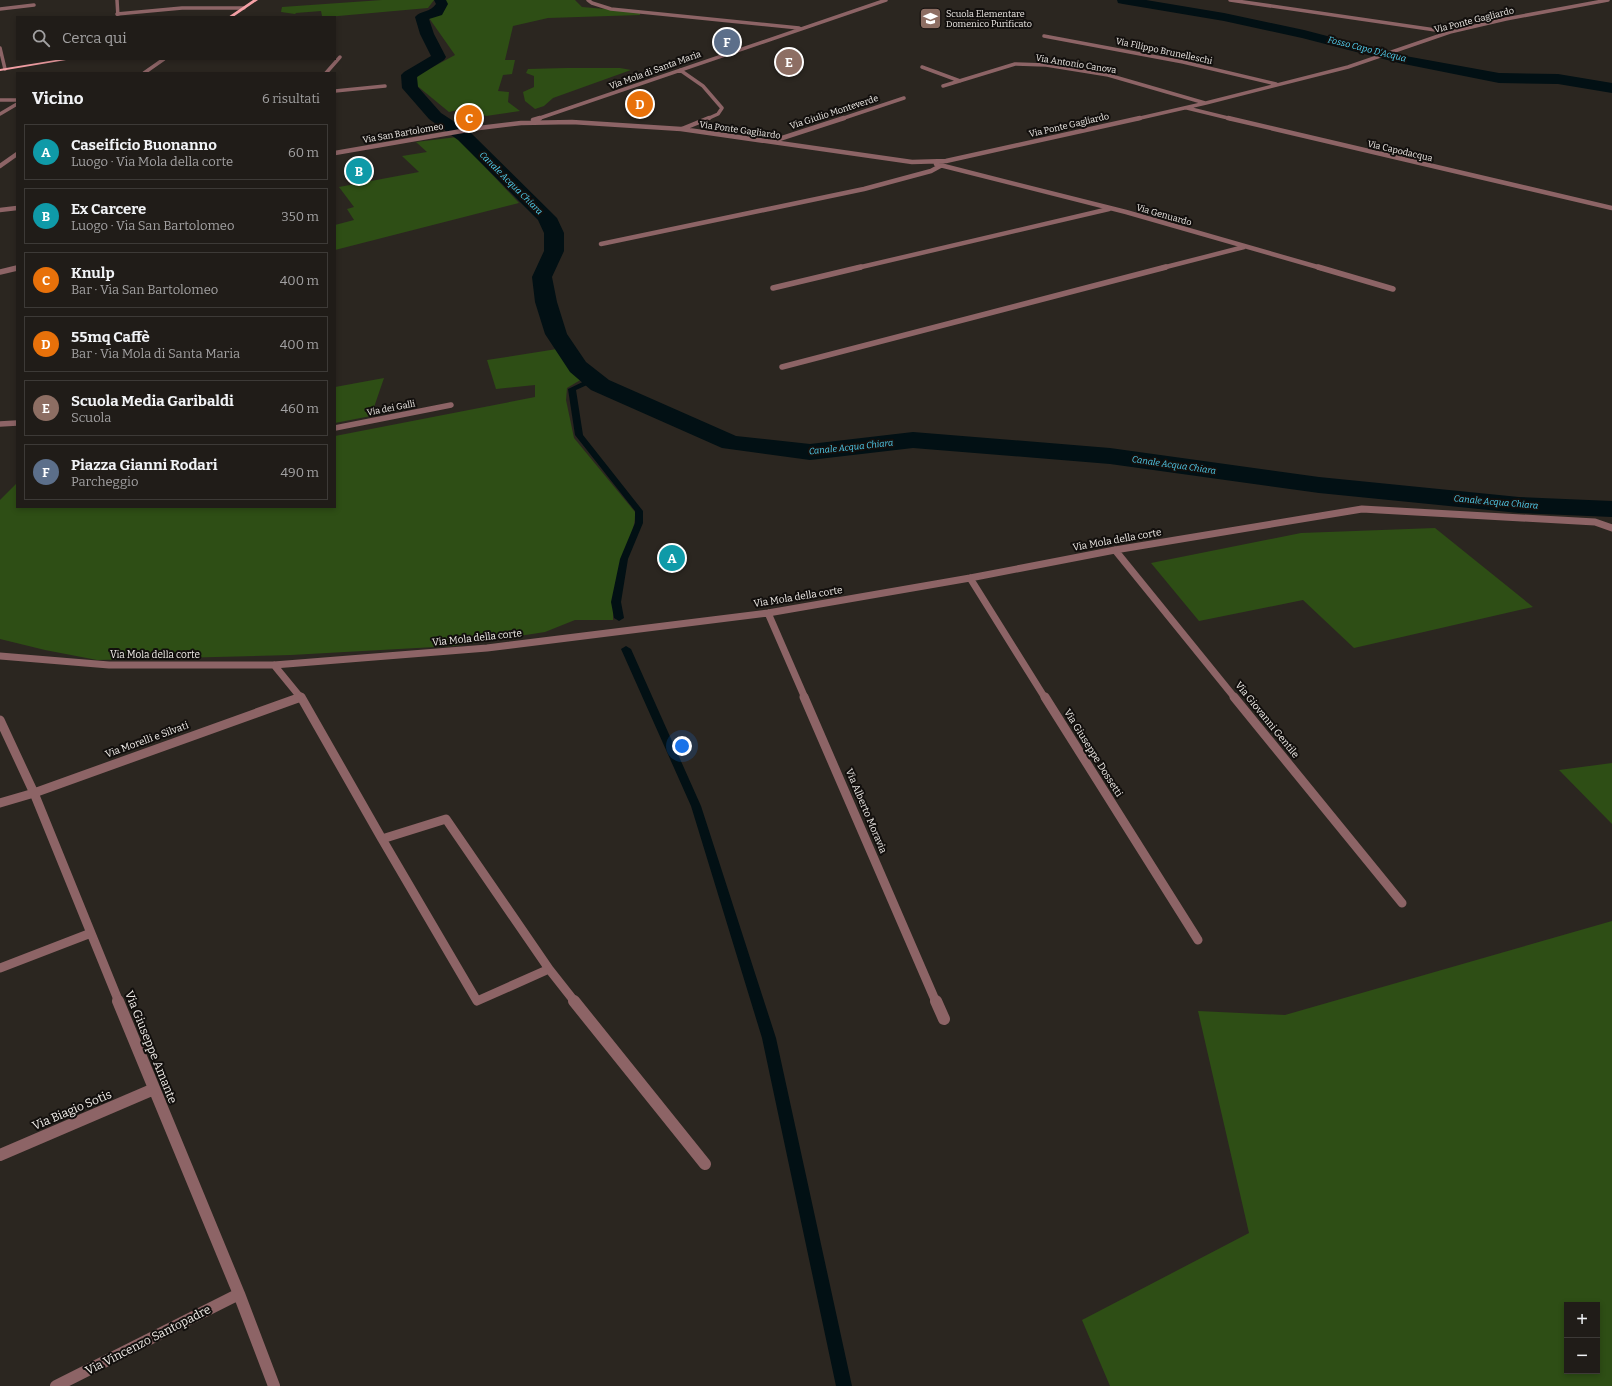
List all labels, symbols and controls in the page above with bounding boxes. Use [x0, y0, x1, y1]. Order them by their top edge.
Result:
street label: Via Ponte Gagliardo [1433, 5, 1515, 35]
school or university icon: Scuola Elementare Domenico Purificato [917, 6, 943, 32]
place label: Scuola Elementare Domenico Purificato [946, 9, 1032, 29]
search box [16, 16, 336, 60]
icon: search [30, 27, 52, 49]
pin: F [714, 27, 740, 57]
text: Cerca qui [62, 29, 127, 47]
water label: Fosso Capo D'Acqua [1327, 34, 1407, 64]
street label: Via Filippo Brunelleschi [1115, 36, 1214, 66]
pin: E [776, 47, 802, 77]
street label: Via Mola di Santa Maria [608, 49, 702, 91]
street label: Via Antonio Canova [1035, 53, 1117, 75]
text: Vicino [32, 88, 84, 109]
pin: D [627, 89, 653, 119]
text: 6 risultati [262, 91, 320, 106]
street label: Via Giulio Monteverde [788, 93, 880, 131]
pin: C [456, 103, 482, 133]
street label: Via Ponte Gagliardo [1028, 111, 1110, 139]
street label: Via Ponte Gagliardo [699, 119, 781, 141]
street label: Via San Bartolomeo [362, 121, 444, 145]
text: Caseificio Buonanno [71, 136, 217, 154]
street label: Via Capodacqua [1366, 139, 1434, 163]
text: A [41, 145, 51, 160]
text: 60 m [288, 145, 319, 160]
water label: Canale Acqua Chiara [477, 149, 545, 217]
text: Luogo · Via Mola della corte [71, 154, 233, 169]
pin: B [346, 156, 372, 186]
text: Ex Carcere [71, 200, 146, 218]
street label: Via Genuardo [1135, 202, 1193, 228]
text: B [42, 209, 50, 224]
text: 350 m [281, 209, 319, 224]
text: Luogo · Via San Bartolomeo [71, 218, 234, 233]
text: Knulp [71, 264, 115, 282]
text: C [42, 273, 50, 288]
text: 400 m [280, 273, 319, 288]
text: Bar · Via San Bartolomeo [71, 282, 218, 297]
text: 55mq Caffè [71, 328, 150, 346]
text: D [41, 337, 51, 352]
text: 400 m [280, 337, 319, 352]
text: Bar · Via Mola di Santa Maria [71, 346, 240, 361]
text: Scuola Media Garibaldi [71, 392, 234, 410]
street label: Via dei Galli [366, 398, 416, 418]
text: E [42, 401, 50, 416]
text: 460 m [280, 401, 319, 416]
text: Scuola [71, 410, 111, 425]
water label: Canale Acqua Chiara [808, 438, 894, 456]
water label: Canale Acqua Chiara [1131, 454, 1217, 476]
text: Piazza Gianni Rodari [71, 456, 218, 474]
text: F [42, 465, 50, 480]
text: 490 m [280, 465, 319, 480]
text: Parcheggio [71, 474, 138, 489]
water label: Canale Acqua Chiara [1453, 493, 1539, 511]
street label: Via Mola della corte [1072, 526, 1162, 554]
pin: A [659, 543, 685, 573]
street label: Via Mola della corte [753, 584, 843, 610]
street label: Via Mola della corte [432, 627, 522, 649]
street label: Via Mola della corte [110, 649, 200, 661]
street label: Via Giovanni Gentile [1232, 679, 1302, 761]
street label: Via Giuseppe Dossetti [1061, 707, 1125, 799]
street label: Via Morelli e Silvati [104, 719, 190, 761]
your location [672, 736, 692, 756]
street label: Via Alberto Moravia [843, 767, 889, 856]
street label: Via Giuseppe Amante [122, 989, 180, 1105]
street label: Via Biagio Sotis [30, 1087, 114, 1133]
street label: Via Vincenzo Santopadre [83, 1302, 213, 1378]
map controls [1564, 1302, 1600, 1374]
button: + [1564, 1302, 1600, 1338]
button: − [1564, 1338, 1600, 1374]

